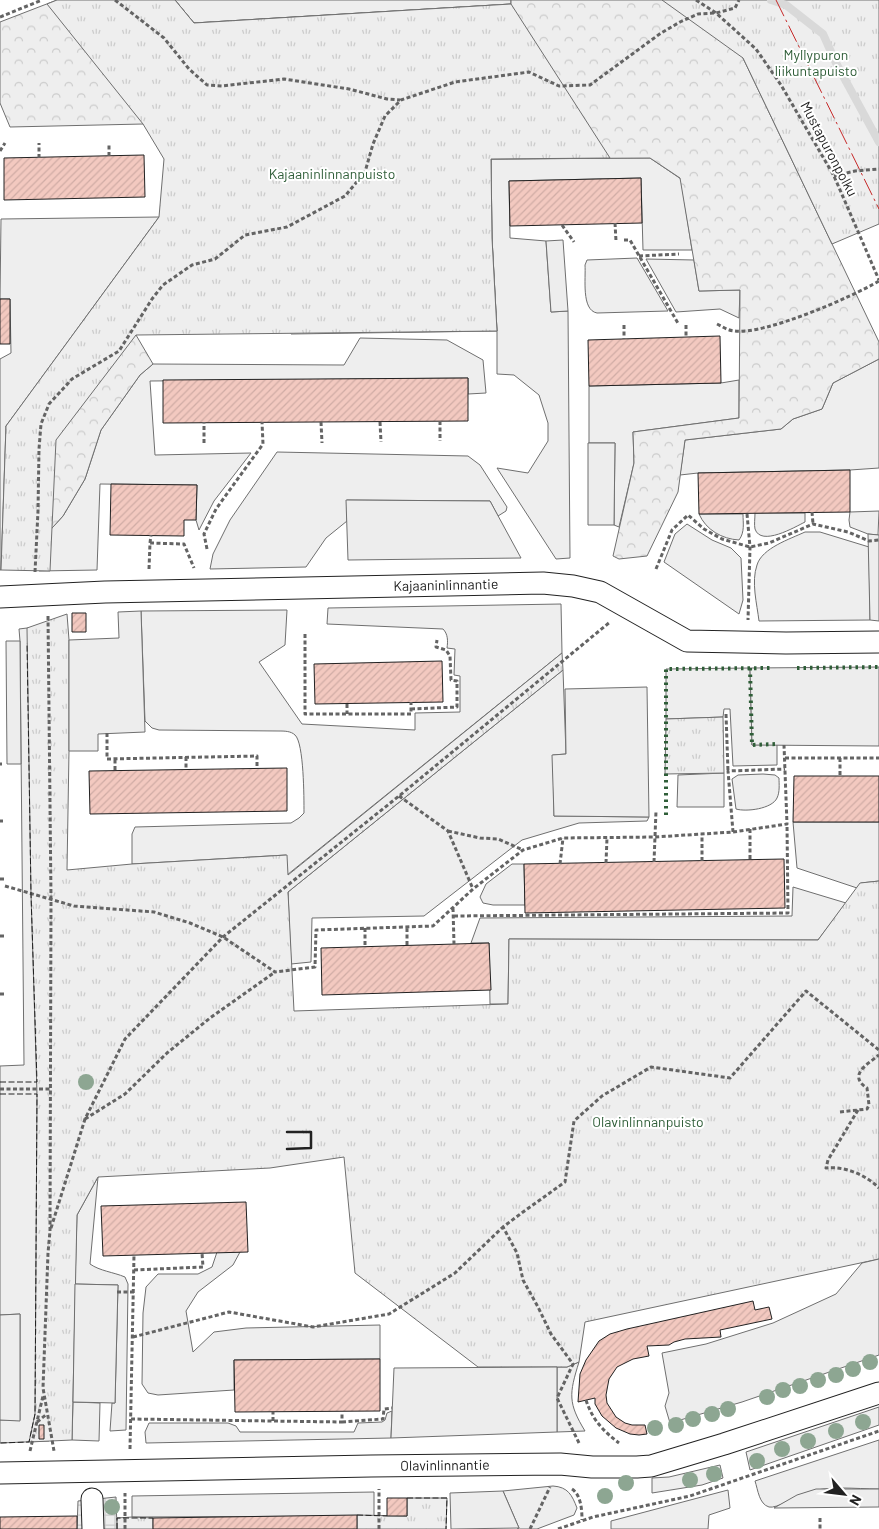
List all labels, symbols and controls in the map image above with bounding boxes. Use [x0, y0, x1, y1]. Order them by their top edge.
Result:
park label: Myllypuron liikuntapuisto [775, 46, 857, 79]
street label: Mustapuronpolku [797, 98, 862, 199]
park label: Kajaaninlinnanpuisto [269, 165, 395, 182]
street label: Kajaaninlinnantie [393, 575, 498, 594]
park label: Olavinlinnanpuisto [592, 1113, 704, 1130]
street label: Olavinlinnantie [400, 1456, 490, 1474]
north arrow [819, 1469, 869, 1519]
text: N [846, 1492, 866, 1508]

